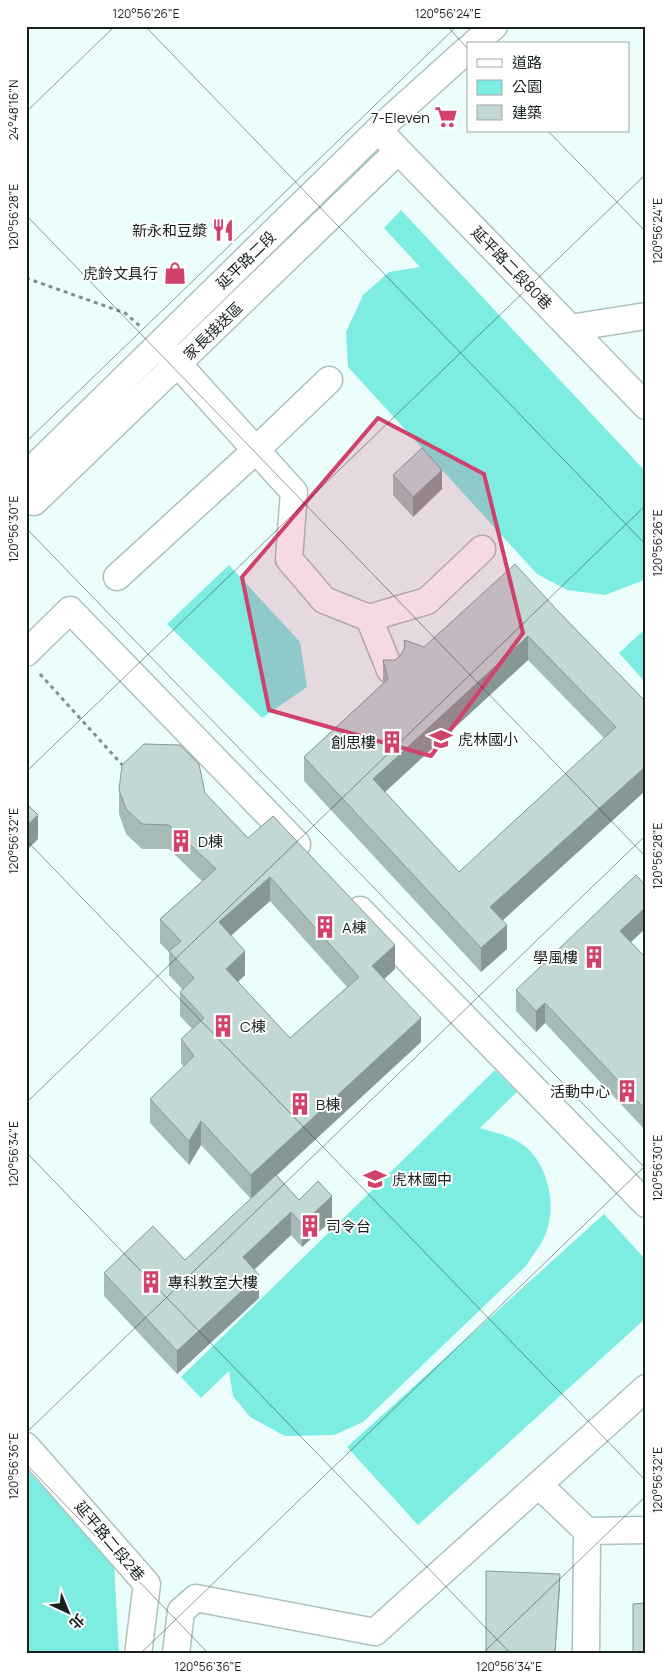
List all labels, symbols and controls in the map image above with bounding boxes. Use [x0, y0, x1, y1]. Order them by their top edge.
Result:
text: 120°56'26"E [112, 5, 180, 22]
text: 120°56'24"E [415, 5, 481, 22]
legend [467, 42, 630, 132]
text: 道路 [512, 52, 542, 73]
text: 公園 [512, 76, 542, 97]
text: 24°48'16"N [5, 80, 22, 140]
text: 建築 [512, 102, 542, 123]
supermarket icon: 7-Eleven [433, 104, 459, 130]
place label: 7-Eleven [371, 107, 430, 128]
text: 120°56'28"E [5, 184, 22, 250]
text: 120°56'24"E [649, 198, 666, 264]
restaurant icon: 新永和豆漿 [210, 217, 236, 243]
place label: 新永和豆漿 [132, 220, 207, 241]
street label: 延平路二段80巷 [467, 222, 557, 314]
street label: 延平路二段 [212, 226, 280, 294]
shop icon: 虎鈴文具行 [162, 260, 188, 286]
place label: 虎鈴文具行 [83, 263, 158, 284]
street label: 家長接送區 [179, 297, 247, 365]
text: 120°56'30"E [5, 496, 22, 562]
text: 120°56'26"E [649, 509, 666, 577]
school or university icon: 虎林國小 [428, 726, 454, 752]
building icon: 創思樓 [379, 729, 405, 755]
place label: 虎林國小 [458, 729, 518, 750]
place label: 創思樓 [331, 732, 376, 753]
text: 120°56'32"E [5, 808, 22, 874]
text: 120°56'28"E [649, 823, 666, 889]
building icon: D棟 [168, 828, 194, 854]
place label: D棟 [198, 831, 223, 852]
building icon: A棟 [312, 914, 338, 940]
place label: A棟 [342, 917, 367, 938]
building icon: 學風樓 [581, 944, 607, 970]
place label: 學風樓 [533, 947, 578, 968]
building icon: C棟 [210, 1013, 236, 1039]
place label: C棟 [240, 1016, 266, 1037]
building icon: 活動中心 [614, 1078, 640, 1104]
place label: 活動中心 [550, 1081, 610, 1102]
building icon: B棟 [287, 1091, 313, 1117]
place label: B棟 [316, 1094, 340, 1115]
text: 120°56'34"E [5, 1121, 22, 1187]
text: 120°56'30"E [649, 1135, 666, 1201]
school or university icon: 虎林國中 [362, 1166, 388, 1192]
place label: 虎林國中 [392, 1169, 452, 1190]
building icon: 司令台 [297, 1213, 323, 1239]
place label: 司令台 [326, 1216, 371, 1237]
building icon: 專科教室大樓 [138, 1269, 164, 1295]
place label: 專科教室大樓 [168, 1272, 258, 1293]
text: 120°56'36"E [5, 1432, 22, 1499]
text: 120°56'32"E [649, 1447, 666, 1513]
street label: 延平路二段2巷 [70, 1496, 150, 1586]
north arrow [42, 1588, 92, 1638]
text: 北 [66, 1610, 89, 1633]
text: 120°56'36"E [175, 1658, 242, 1675]
text: 120°56'34"E [476, 1658, 542, 1675]

